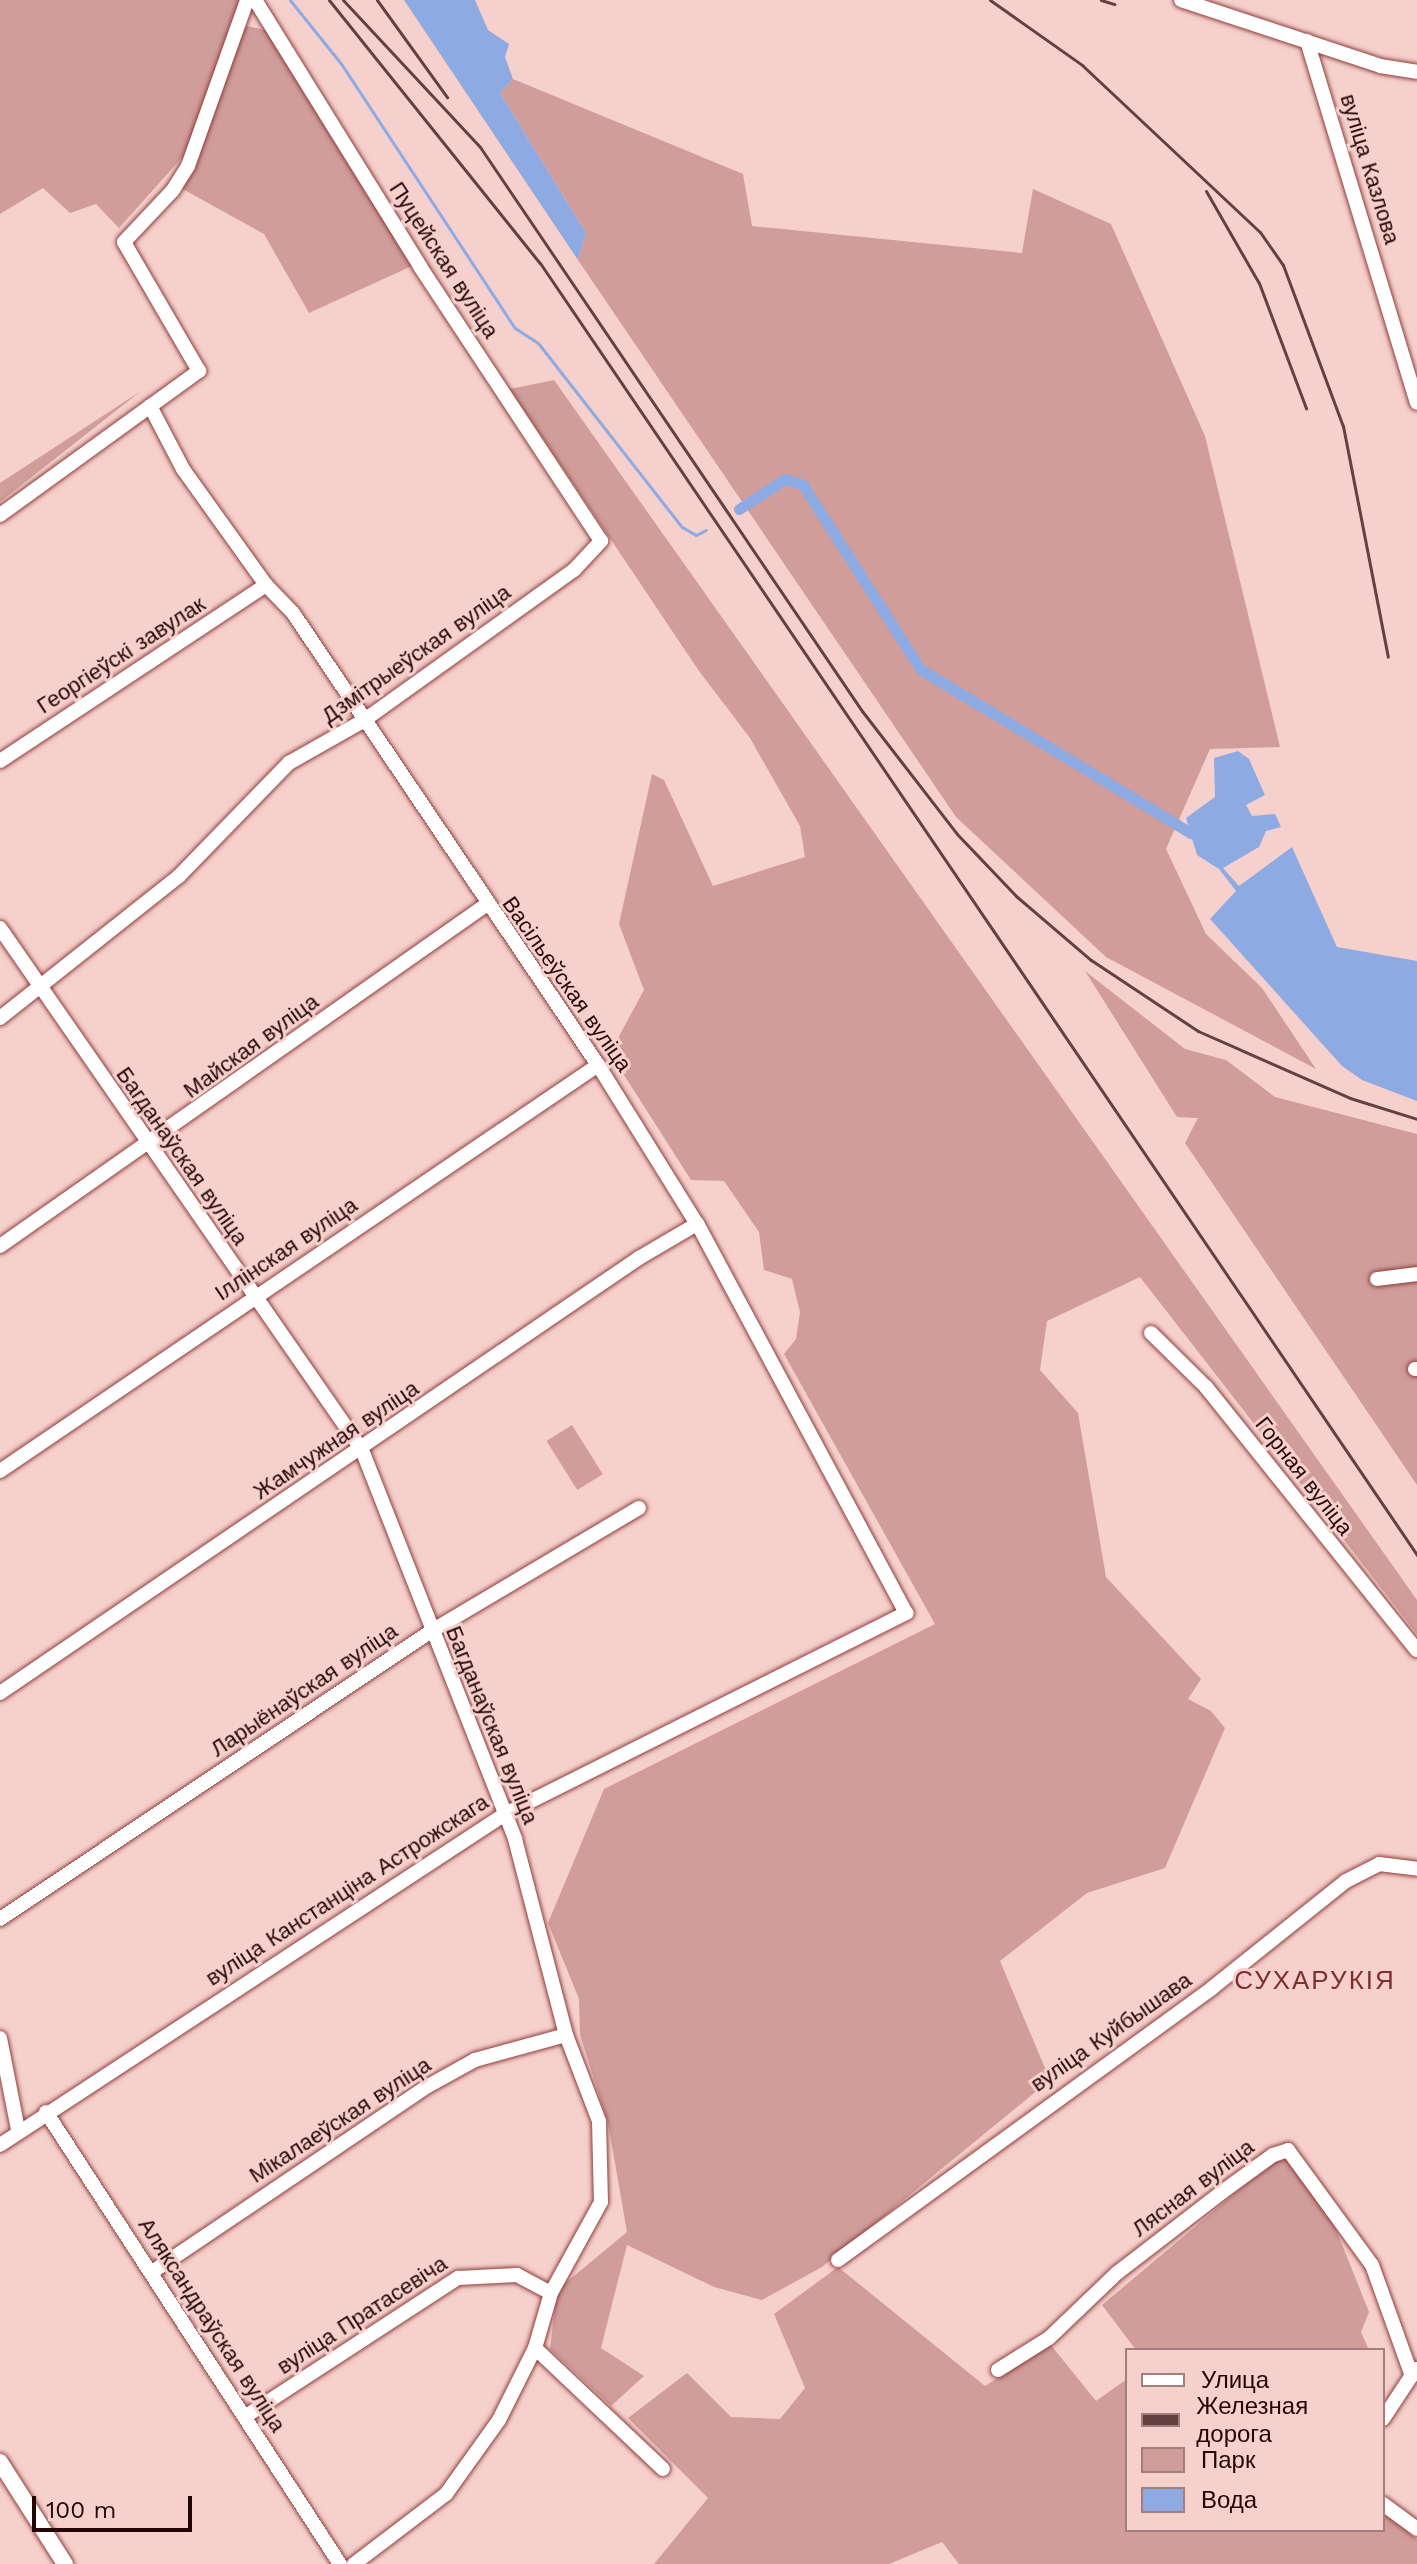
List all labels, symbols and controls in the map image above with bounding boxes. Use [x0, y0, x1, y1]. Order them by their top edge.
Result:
street label: вуліца Казлова [1335, 91, 1405, 247]
street label: Пуцейская вуліца [384, 177, 504, 343]
street label: Дзмітрыеўская вуліца [317, 579, 515, 729]
street label: Георгіеўскі завулак [32, 591, 210, 719]
street label: Васільеўская вуліца [497, 891, 637, 1077]
street label: Майская вуліца [178, 988, 324, 1104]
street label: Багданаўская вуліца [111, 1062, 253, 1250]
street label: Іллінская вуліца [210, 1192, 362, 1306]
street label: Жамчужная вуліца [248, 1375, 424, 1505]
street label: Горная вуліца [1250, 1412, 1358, 1540]
street label: Ларыёнаўская вуліца [206, 1618, 402, 1762]
street label: Багданаўская вуліца [440, 1622, 544, 1828]
street label: вуліца Канстанціна Астрожскага [201, 1789, 493, 1991]
district label: СУХАРУКІЯ [1234, 1965, 1396, 1997]
street label: вуліца Куйбышава [1026, 1967, 1196, 2097]
street label: Мікалаеўская вуліца [244, 2051, 436, 2189]
street label: Лясная вуліца [1127, 2134, 1259, 2242]
street label: Аляксандраўская вуліца [133, 2213, 291, 2437]
street label: вуліца Пратасевіча [272, 2250, 452, 2380]
legend [1125, 2348, 1385, 2532]
text: Улица [1201, 2366, 1269, 2394]
text: Железная дорога [1196, 2392, 1308, 2448]
text: Парк [1201, 2446, 1255, 2474]
scale bar [36, 2480, 196, 2530]
text: Вода [1201, 2486, 1257, 2514]
text: 100 m [46, 2496, 116, 2524]

